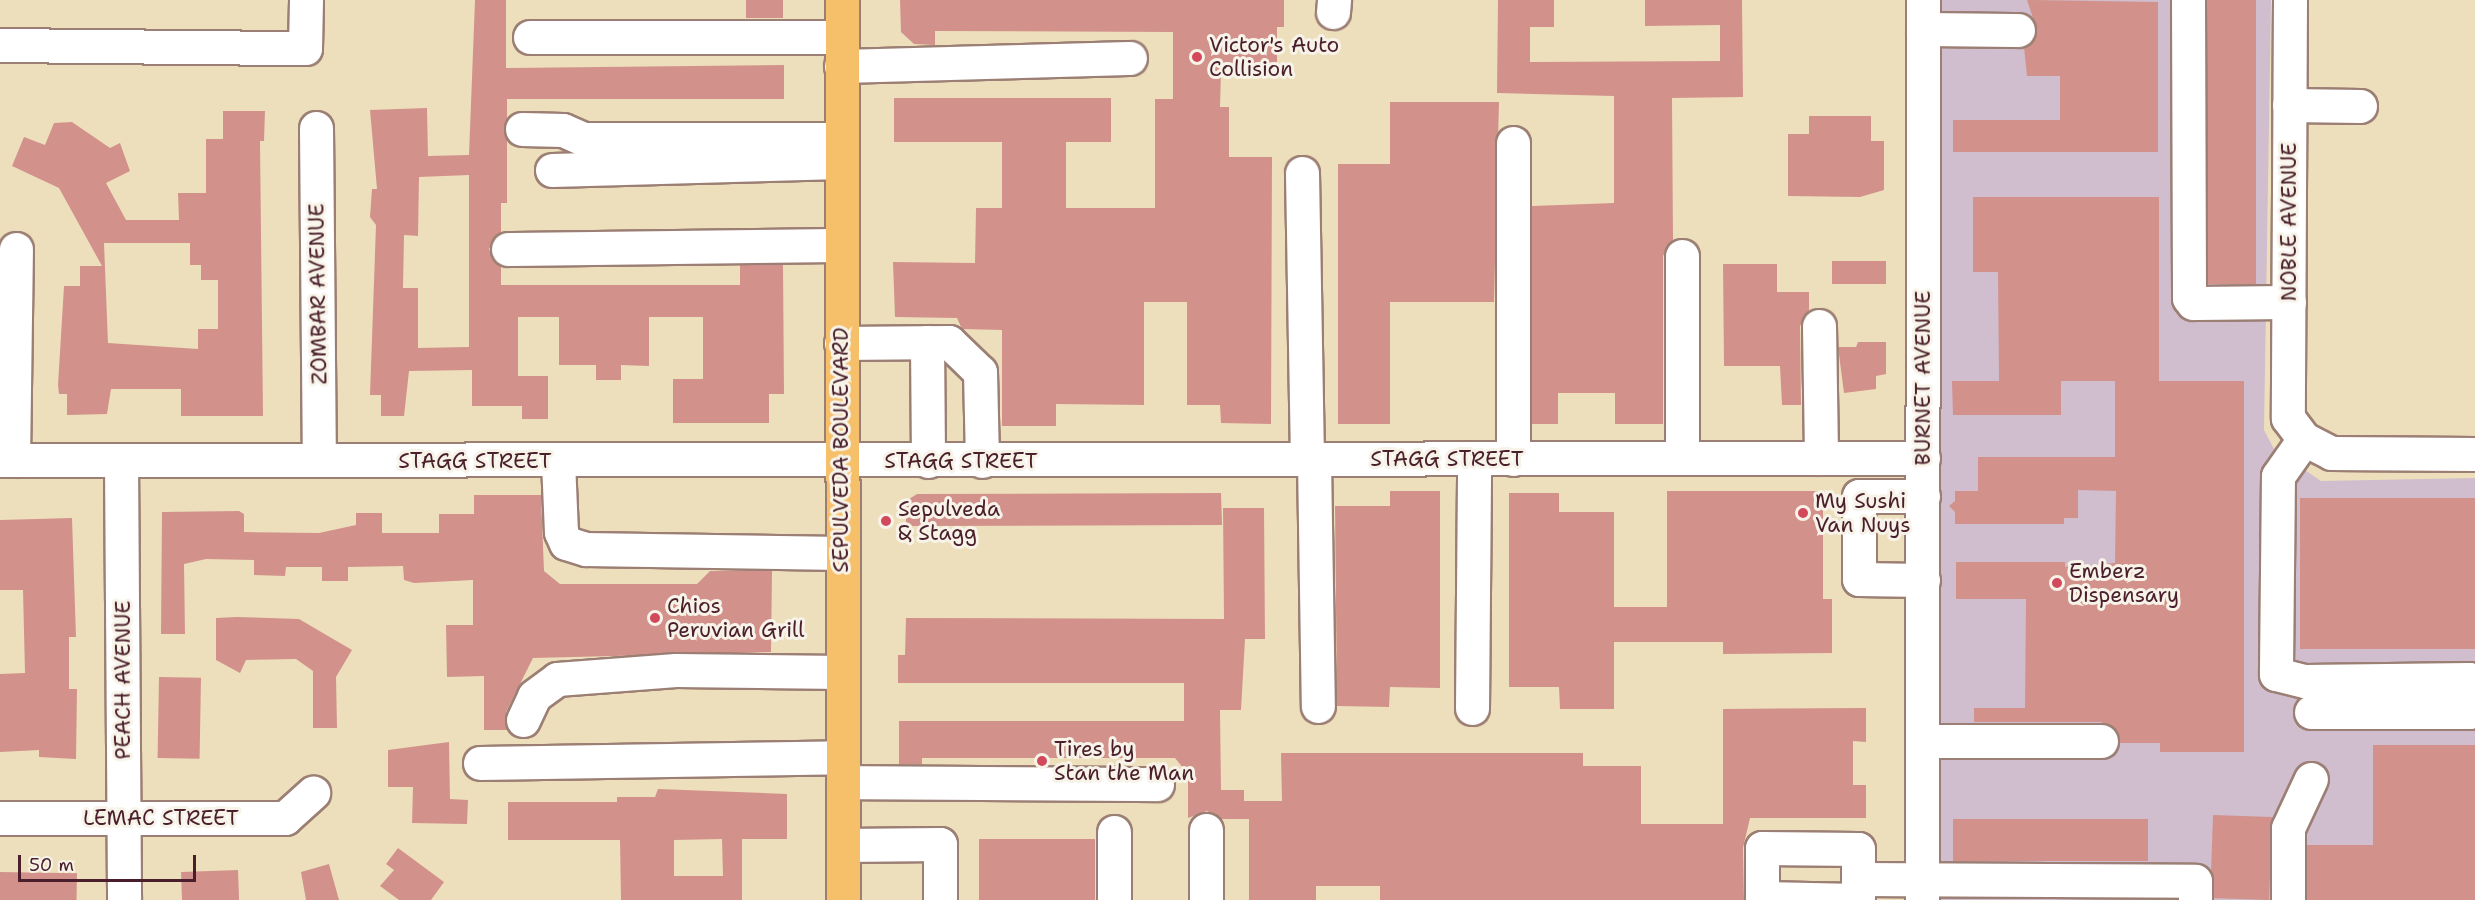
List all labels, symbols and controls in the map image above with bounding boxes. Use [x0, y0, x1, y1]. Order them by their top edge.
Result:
place label: Victor's Auto Collision [1209, 32, 1339, 82]
marker: Victor's Auto Collision [1190, 50, 1204, 64]
street label: NOBLE AVENUE [2276, 142, 2302, 302]
street label: ZOMBAR AVENUE [304, 203, 332, 385]
street label: BURNET AVENUE [1910, 290, 1936, 466]
street label: SEPULVEDA BOULEVARD [828, 327, 854, 573]
street label: STAGG STREET [1370, 446, 1524, 472]
street label: STAGG STREET [398, 448, 552, 474]
street label: STAGG STREET [884, 448, 1038, 474]
place label: My Sushi Van Nuys [1815, 488, 1911, 538]
place label: Sepulveda & Stagg [898, 496, 1000, 546]
marker: My Sushi Van Nuys [1796, 506, 1810, 520]
marker: Sepulveda & Stagg [879, 514, 893, 528]
place label: Emberz Dispensary [2069, 558, 2179, 608]
marker: Emberz Dispensary [2050, 576, 2064, 590]
place label: Chios Peruvian Grill [667, 593, 805, 643]
street label: PEACH AVENUE [110, 600, 136, 760]
marker: Chios Peruvian Grill [648, 611, 662, 625]
place label: Tires by Stan the Man [1054, 736, 1194, 786]
marker: Tires by Stan the Man [1035, 754, 1049, 768]
street label: LEMAC STREET [83, 805, 239, 831]
scale bar [21, 843, 200, 881]
text: 50 m [29, 853, 74, 877]

